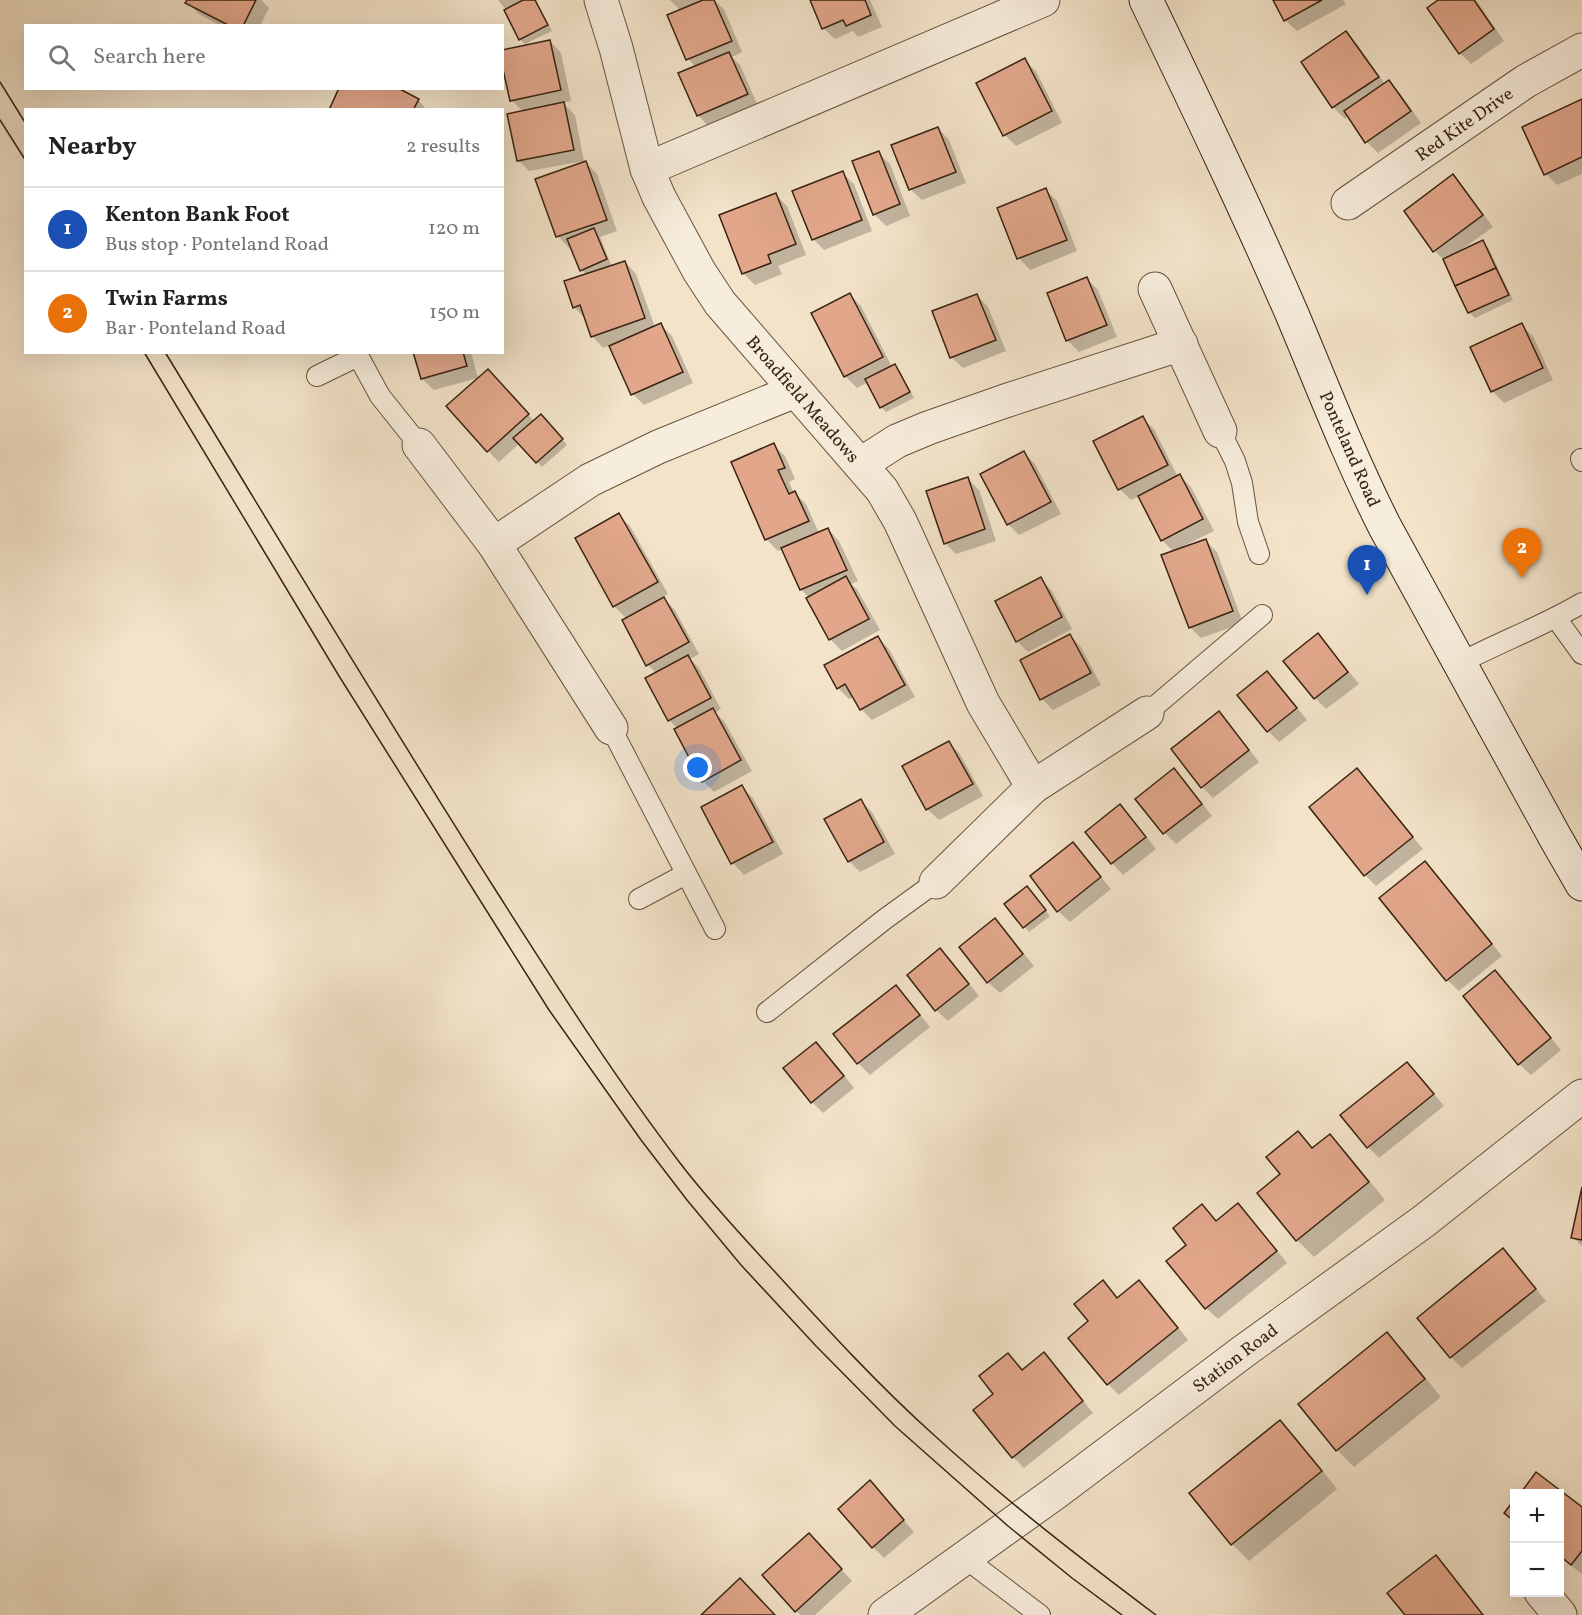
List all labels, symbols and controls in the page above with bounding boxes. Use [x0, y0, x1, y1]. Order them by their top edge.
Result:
search box [24, 24, 504, 90]
icon: search [45, 41, 78, 74]
text: Search here [93, 42, 206, 73]
street label: Red Kite Drive [1411, 82, 1519, 168]
text: Nearby [48, 129, 137, 165]
text: 2 results [406, 133, 480, 161]
text: Kenton Bank Foot [105, 200, 290, 231]
text: 1 [63, 215, 72, 243]
text: 120 m [428, 215, 480, 243]
text: Bus stop · Ponteland Road [105, 231, 329, 259]
text: Twin Farms [105, 284, 228, 315]
text: 2 [62, 299, 73, 327]
text: 150 m [429, 299, 480, 327]
text: Bar · Ponteland Road [105, 315, 286, 343]
street label: Broadfield Meadows [739, 331, 864, 469]
street label: Ponteland Road [1312, 388, 1385, 512]
pin: 2 [1502, 528, 1541, 578]
pin: 1 [1348, 546, 1386, 595]
your location [683, 753, 712, 782]
street label: Station Road [1188, 1319, 1284, 1400]
map controls [1510, 1489, 1564, 1597]
button: + [1510, 1489, 1564, 1543]
button: − [1510, 1543, 1564, 1597]

